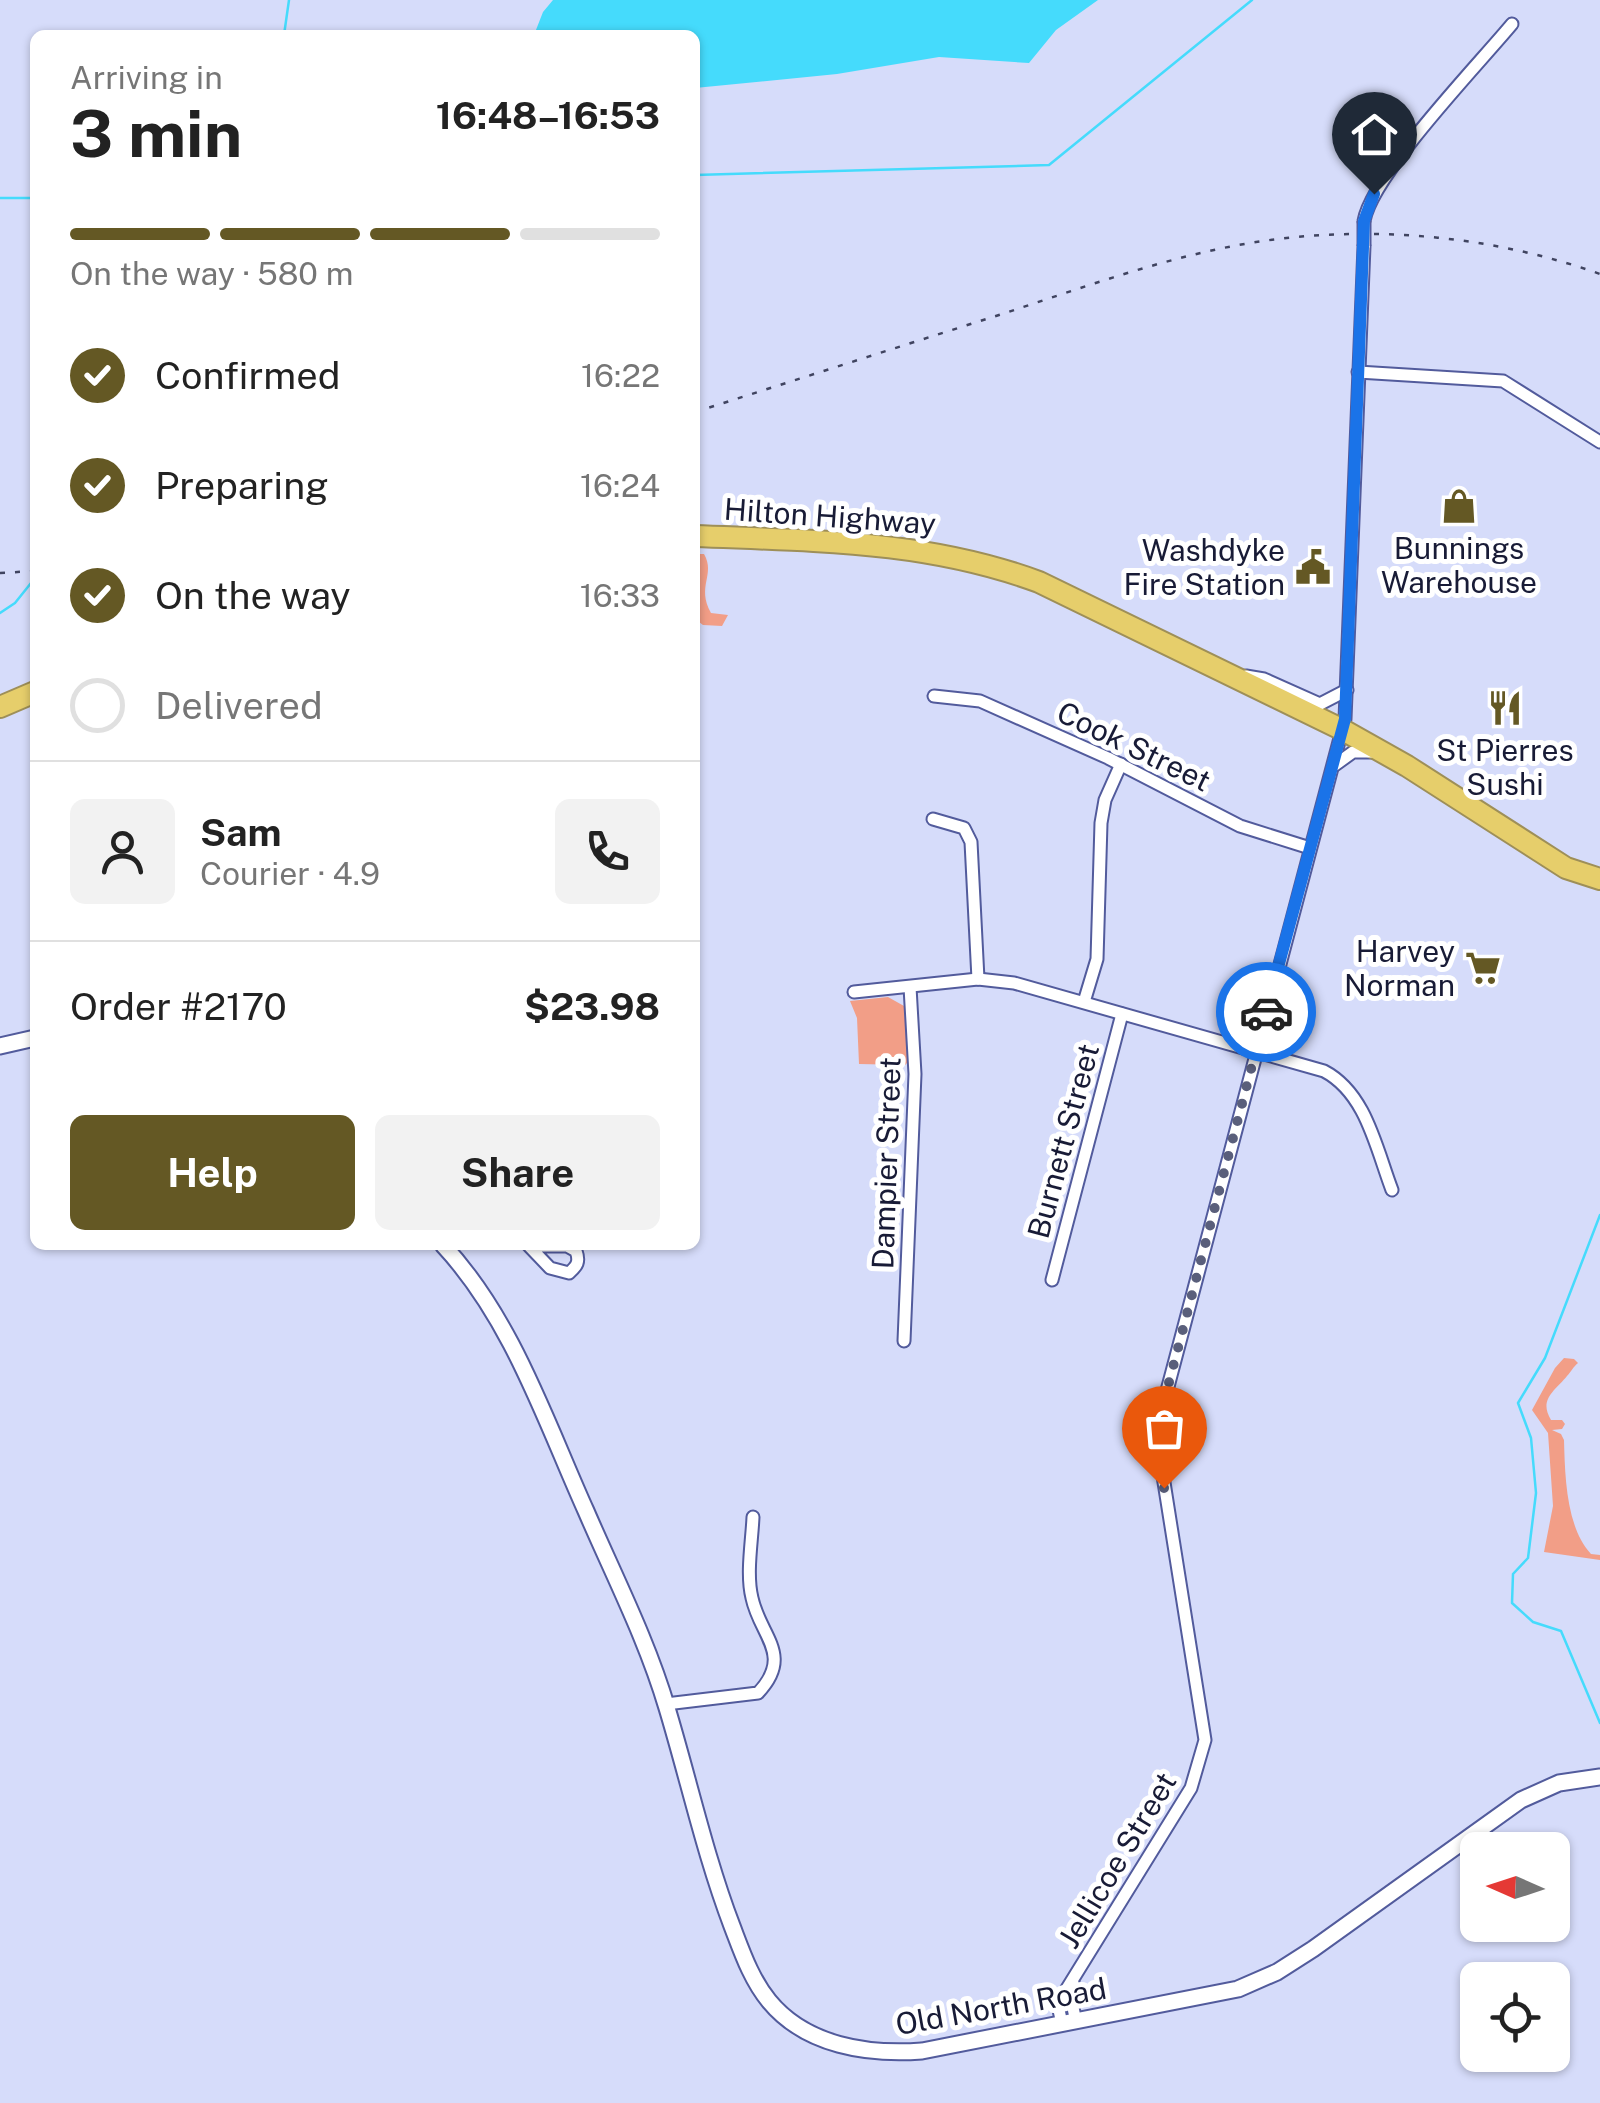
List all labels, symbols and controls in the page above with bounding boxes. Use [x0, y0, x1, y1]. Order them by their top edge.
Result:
text: Arriving in [70, 59, 223, 96]
pin [1332, 92, 1417, 195]
text: 16:48–16:53 [436, 93, 660, 138]
text: 3 min [70, 95, 242, 172]
icon: home [1347, 107, 1402, 162]
text: On the way · 580 m [70, 255, 353, 292]
icon: check [70, 348, 125, 403]
text: Confirmed [155, 353, 340, 398]
text: 16:22 [581, 357, 660, 394]
icon: check [70, 458, 125, 513]
text: Preparing [155, 463, 329, 508]
text: 16:24 [580, 467, 660, 504]
shop icon: Bunnings Warehouse [1440, 487, 1478, 525]
street label: Hilton Highway [723, 491, 937, 541]
place label: Bunnings Warehouse [1381, 530, 1537, 600]
place label: Washdyke Fire Station [1124, 532, 1285, 602]
public building icon: Washdyke Fire Station [1294, 548, 1332, 586]
icon: check [70, 568, 125, 623]
text: On the way [155, 573, 351, 618]
text: 16:33 [580, 577, 660, 614]
text: Delivered [155, 683, 323, 728]
restaurant icon: St Pierres Sushi [1486, 689, 1524, 727]
street label: Cook Street [1051, 693, 1217, 799]
place label: St Pierres Sushi [1436, 732, 1574, 802]
button: person [70, 799, 175, 904]
button: phone [555, 799, 660, 904]
text: Sam [200, 810, 282, 855]
text: Courier · 4.9 [200, 855, 380, 892]
place label: Harvey Norman [1344, 933, 1455, 1003]
supermarket icon: Harvey Norman [1464, 949, 1502, 987]
courier [1216, 962, 1316, 1062]
text: Order #2170 [70, 984, 287, 1029]
text: $23.98 [524, 984, 660, 1029]
icon: car [1239, 985, 1294, 1040]
street label: Burnett Street [1020, 1040, 1106, 1242]
street label: Dampier Street [864, 1056, 908, 1270]
button: Help [70, 1115, 355, 1230]
button: Share [375, 1115, 660, 1230]
pin [1122, 1386, 1207, 1489]
icon: bag [1137, 1401, 1192, 1456]
street label: Jellicoe Street [1050, 1766, 1184, 1954]
north arrow [1460, 1832, 1570, 1942]
map controls [1460, 1832, 1570, 2072]
button: locate [1460, 1962, 1570, 2072]
street label: Old North Road [893, 1970, 1109, 2042]

